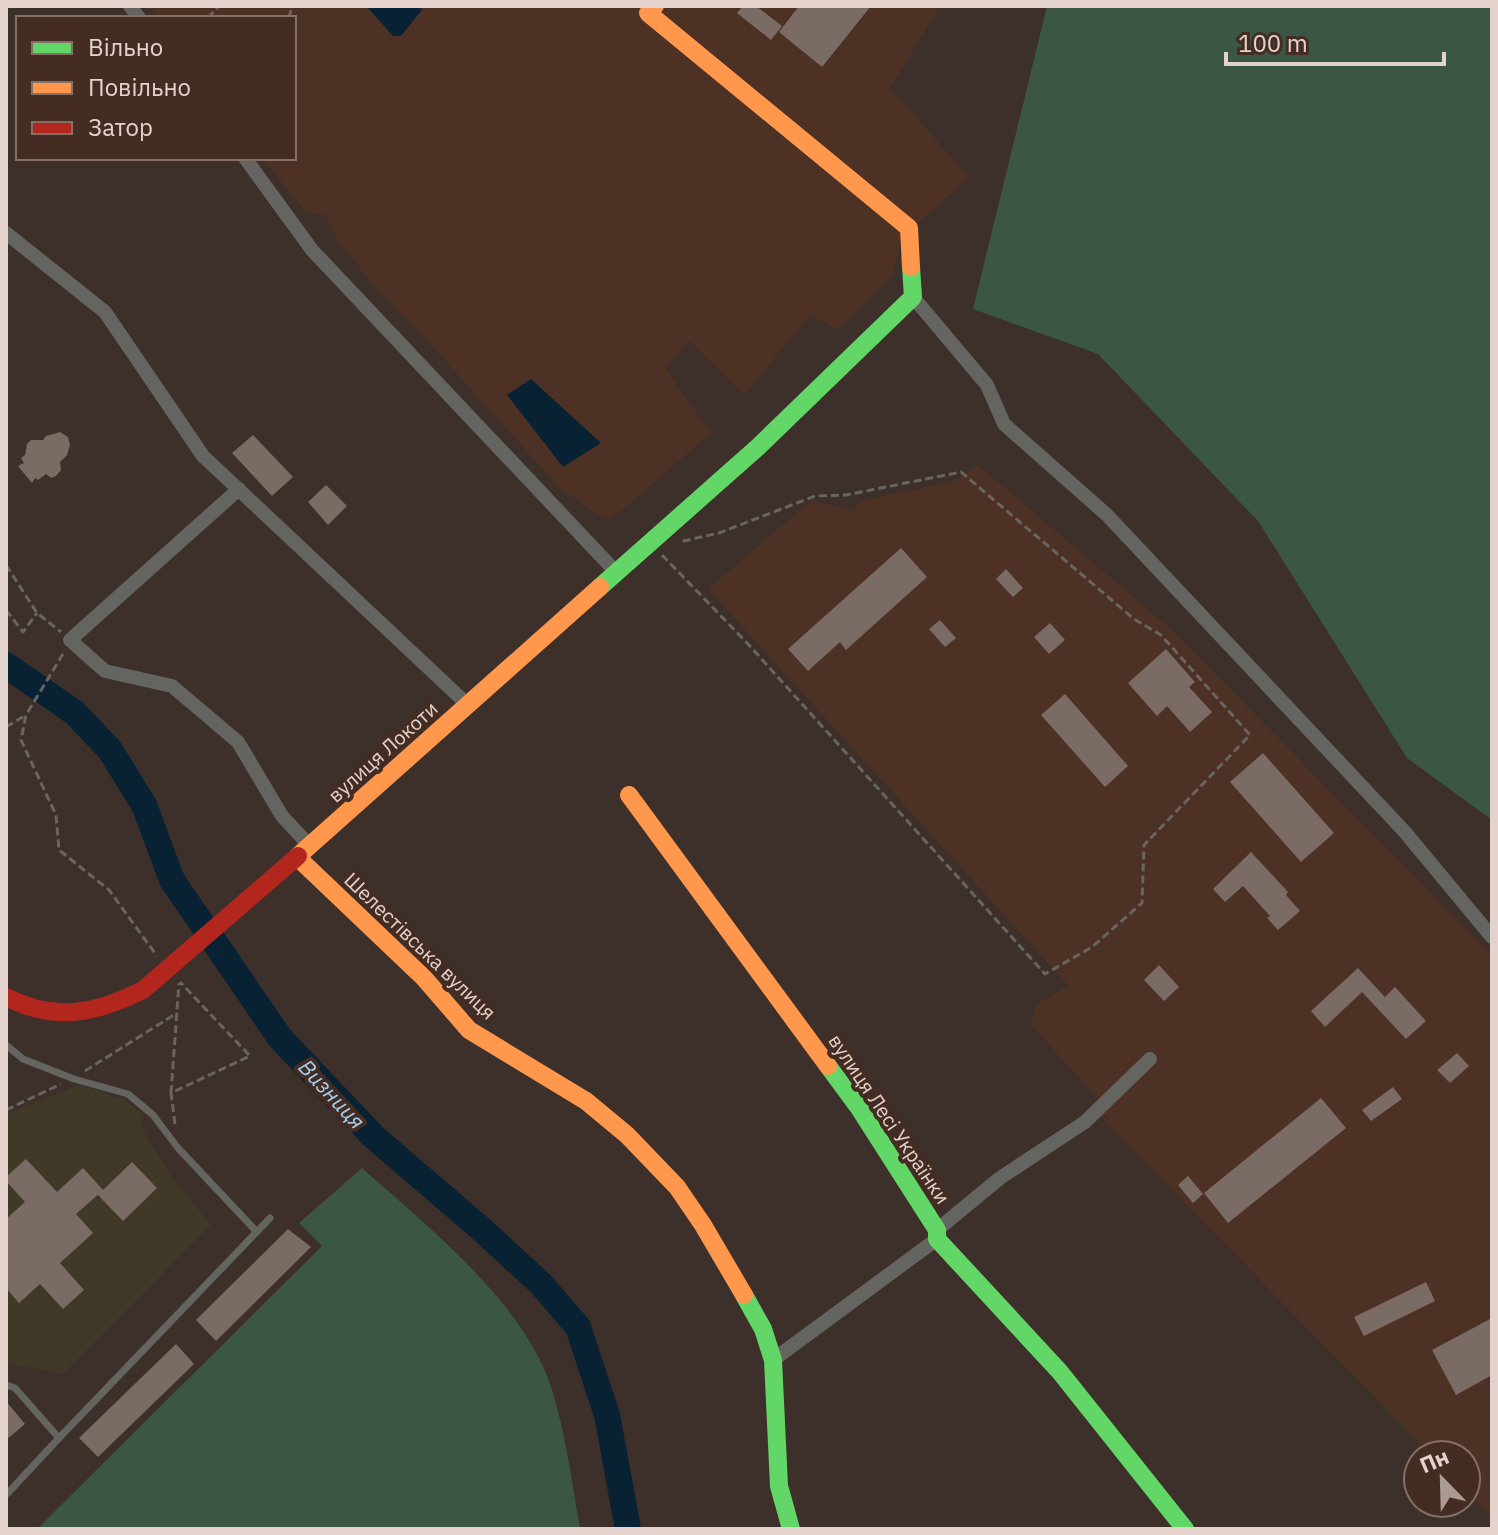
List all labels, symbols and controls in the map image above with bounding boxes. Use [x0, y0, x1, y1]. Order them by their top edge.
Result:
legend [16, 16, 296, 160]
scale bar [1226, 16, 1444, 66]
text: 100 m [1238, 27, 1308, 59]
text: Вільно [88, 31, 163, 63]
text: Повільно [88, 71, 191, 103]
text: Затор [88, 111, 153, 143]
street label: вулиця Локоти [322, 695, 443, 808]
street label: Шелестівська вулиця [339, 866, 502, 1025]
street label: вулиця Лесі Українки [822, 1028, 956, 1209]
water label: Визниця [293, 1053, 372, 1135]
north arrow [1402, 1439, 1482, 1519]
text: Пн [1415, 1441, 1453, 1479]

